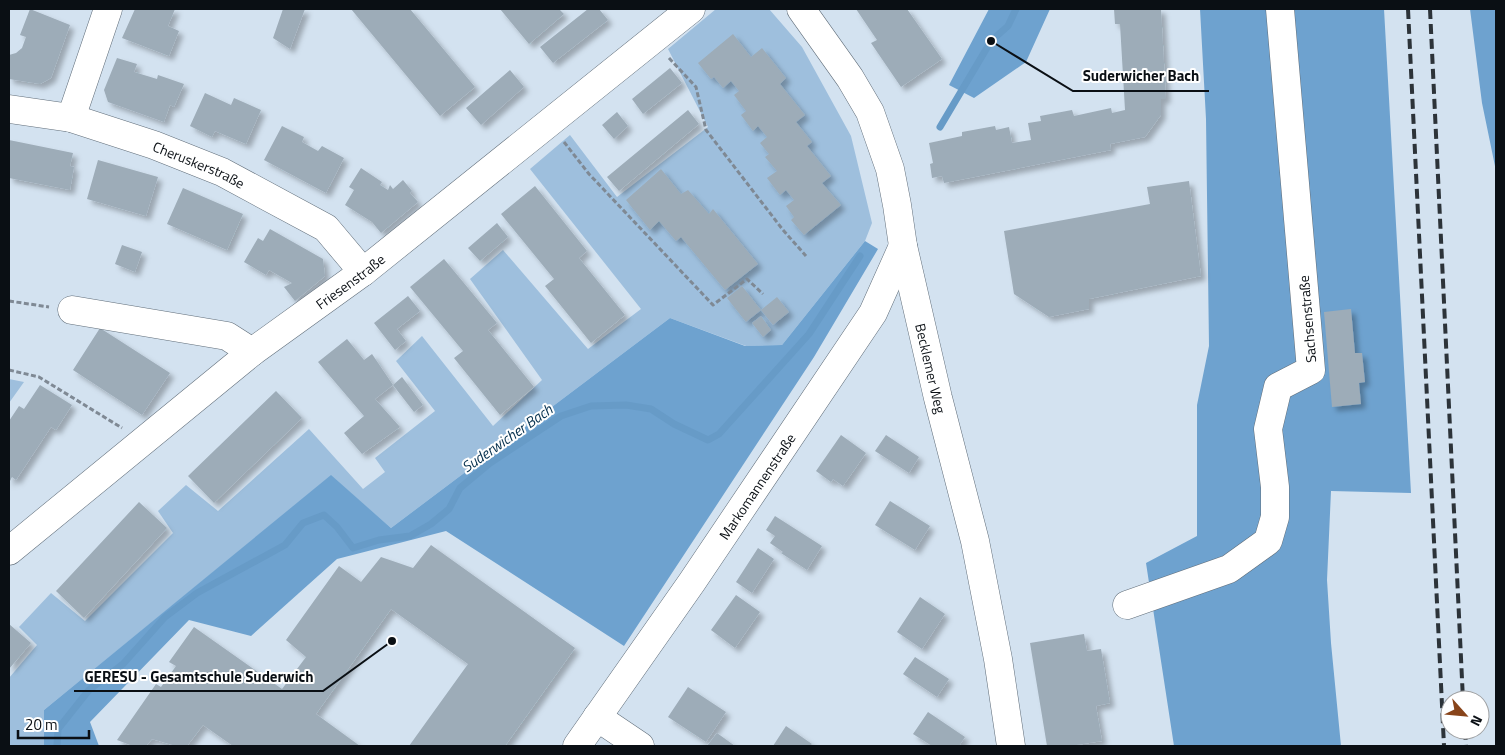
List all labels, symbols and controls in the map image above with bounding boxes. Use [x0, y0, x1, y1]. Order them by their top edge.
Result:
callout: Suderwicher Bach [1073, 61, 1209, 91]
text: Suderwicher Bach [1083, 64, 1199, 87]
street label: Cheruskerstraße [150, 135, 249, 193]
street label: Friesenstraße [311, 248, 389, 314]
street label: Sachsenstraße [1293, 274, 1321, 364]
street label: Becklemer Weg [911, 321, 952, 416]
water label: Suderwicher Bach [457, 398, 558, 478]
street label: Markomannenstraße [713, 429, 800, 543]
callout: GERESU - Gesamtschule Suderwich [74, 661, 323, 691]
text: GERESU - Gesamtschule Suderwich [84, 665, 314, 688]
north arrow [1440, 690, 1490, 740]
scale bar [18, 708, 89, 740]
text: N [1465, 712, 1489, 730]
text: 20 m [25, 713, 58, 736]

